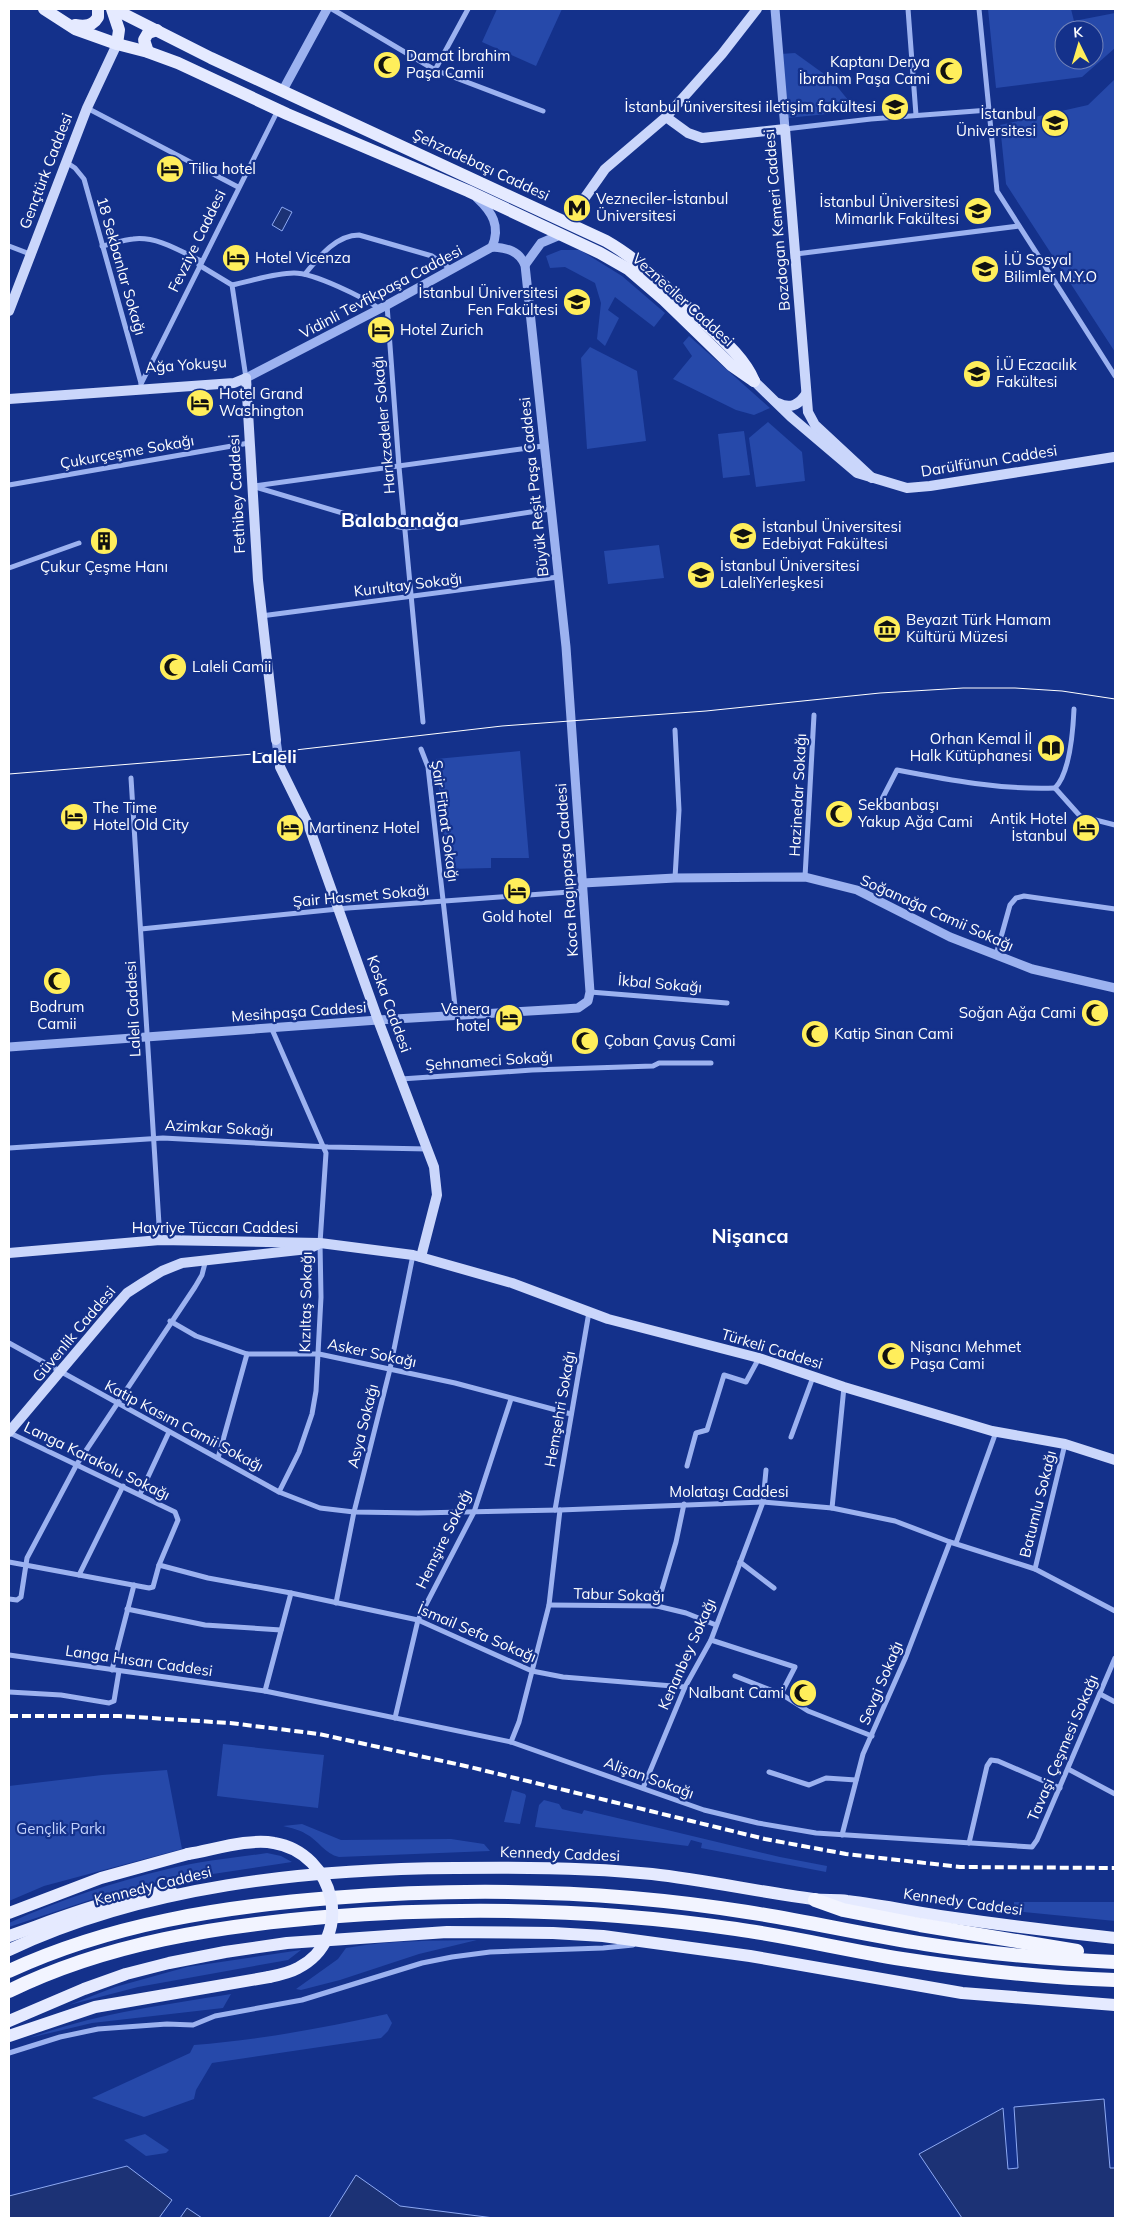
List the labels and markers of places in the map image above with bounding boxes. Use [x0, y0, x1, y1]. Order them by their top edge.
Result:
place label: Damat İbrahim Paşa Camii [406, 46, 510, 82]
mosque icon: Damat İbrahim Paşa Camii [372, 50, 402, 80]
place label: Kaptanı Derya İbrahim Paşa Cami [799, 52, 930, 88]
mosque icon: Kaptanı Derya İbrahim Paşa Cami [934, 56, 964, 86]
school or university icon: İstanbul üniversitesi iletişim fakültesi [880, 92, 910, 122]
place label: İstanbul üniversitesi iletişim fakültesi [624, 97, 876, 116]
place label: İstanbul Üniversitesi [956, 104, 1036, 140]
school or university icon: İstanbul Üniversitesi [1040, 108, 1070, 138]
hotel icon: Tilia hotel [155, 154, 185, 184]
place label: Tilia hotel [189, 159, 256, 178]
place label: Vezneciler-İstanbul Üniversitesi [596, 189, 728, 225]
place label: İstanbul Üniversitesi Mimarlık Fakültesi [820, 192, 959, 228]
metro station icon: Vezneciler-İstanbul Üniversitesi [562, 193, 592, 223]
school or university icon: İstanbul Üniversitesi Mimarlık Fakültesi [963, 196, 993, 226]
hotel icon: Hotel Vicenza [221, 243, 251, 273]
place label: Hotel Vicenza [255, 248, 351, 267]
place label: İ.Ü Sosyal Bilimler M.Y.O [1004, 250, 1097, 286]
school or university icon: İ.Ü Sosyal Bilimler M.Y.O [970, 254, 1000, 284]
place label: İstanbul Üniversitesi Fen Fakültesi [419, 283, 558, 319]
school or university icon: İstanbul Üniversitesi Fen Fakültesi [562, 287, 592, 317]
hotel icon: Hotel Zurich [366, 315, 396, 345]
place label: Hotel Zurich [400, 320, 483, 339]
place label: İ.Ü Eczacılık Fakültesi [996, 355, 1077, 391]
school or university icon: İ.Ü Eczacılık Fakültesi [962, 359, 992, 389]
place label: Hotel Grand Washington [219, 384, 304, 420]
hotel icon: Hotel Grand Washington [185, 388, 215, 418]
place label: İstanbul Üniversitesi Edebiyat Fakültesi [762, 517, 901, 553]
school or university icon: İstanbul Üniversitesi Edebiyat Fakültesi [728, 521, 758, 551]
building icon: Çukur Çeşme Hanı [89, 526, 119, 556]
place label: İstanbul Üniversitesi LaleliYerleşkesi [720, 556, 859, 592]
place label: Çukur Çeşme Hanı [40, 557, 168, 576]
school or university icon: İstanbul Üniversitesi LaleliYerleşkesi [686, 560, 716, 590]
place label: Beyazıt Türk Hamam Kültürü Müzesi [906, 610, 1051, 646]
museum icon: Beyazıt Türk Hamam Kültürü Müzesi [872, 614, 902, 644]
mosque icon: Laleli Camii [158, 652, 188, 682]
place label: Laleli Camii [192, 657, 271, 676]
place label: Orhan Kemal İl Halk Kütüphanesi [910, 729, 1032, 765]
library icon: Orhan Kemal İl Halk Kütüphanesi [1036, 733, 1066, 763]
place label: Sekbanbaşı Yakup Ağa Cami [857, 795, 973, 831]
place label: The Time Hotel Old City [93, 798, 189, 834]
mosque icon: Sekbanbaşı Yakup Ağa Cami [824, 799, 854, 829]
hotel icon: The Time Hotel Old City [59, 802, 89, 832]
place label: Antik Hotel İstanbul [990, 809, 1067, 845]
hotel icon: Martinenz Hotel [275, 813, 305, 843]
hotel icon: Antik Hotel İstanbul [1071, 813, 1101, 843]
place label: Martinenz Hotel [309, 818, 420, 837]
hotel icon: Gold hotel [502, 876, 532, 906]
place label: Gold hotel [482, 907, 552, 926]
mosque icon: Bodrum Camii [42, 966, 72, 996]
place label: Bodrum Camii [29, 997, 85, 1033]
mosque icon: Soğan Ağa Cami [1080, 998, 1110, 1028]
place label: Venera hotel [441, 999, 490, 1035]
hotel icon: Venera hotel [494, 1003, 524, 1033]
place label: Soğan Ağa Cami [959, 1003, 1076, 1022]
mosque icon: Katip Sinan Cami [800, 1019, 830, 1049]
place label: Katip Sinan Cami [834, 1024, 953, 1043]
mosque icon: Çoban Çavuş Cami [570, 1026, 600, 1056]
place label: Çoban Çavuş Cami [604, 1031, 736, 1050]
place label: Nişancı Mehmet Paşa Cami [910, 1337, 1021, 1373]
mosque icon: Nişancı Mehmet Paşa Cami [876, 1341, 906, 1371]
mosque icon: Nalbant Cami [788, 1678, 818, 1708]
place label: Nalbant Cami [689, 1683, 784, 1702]

